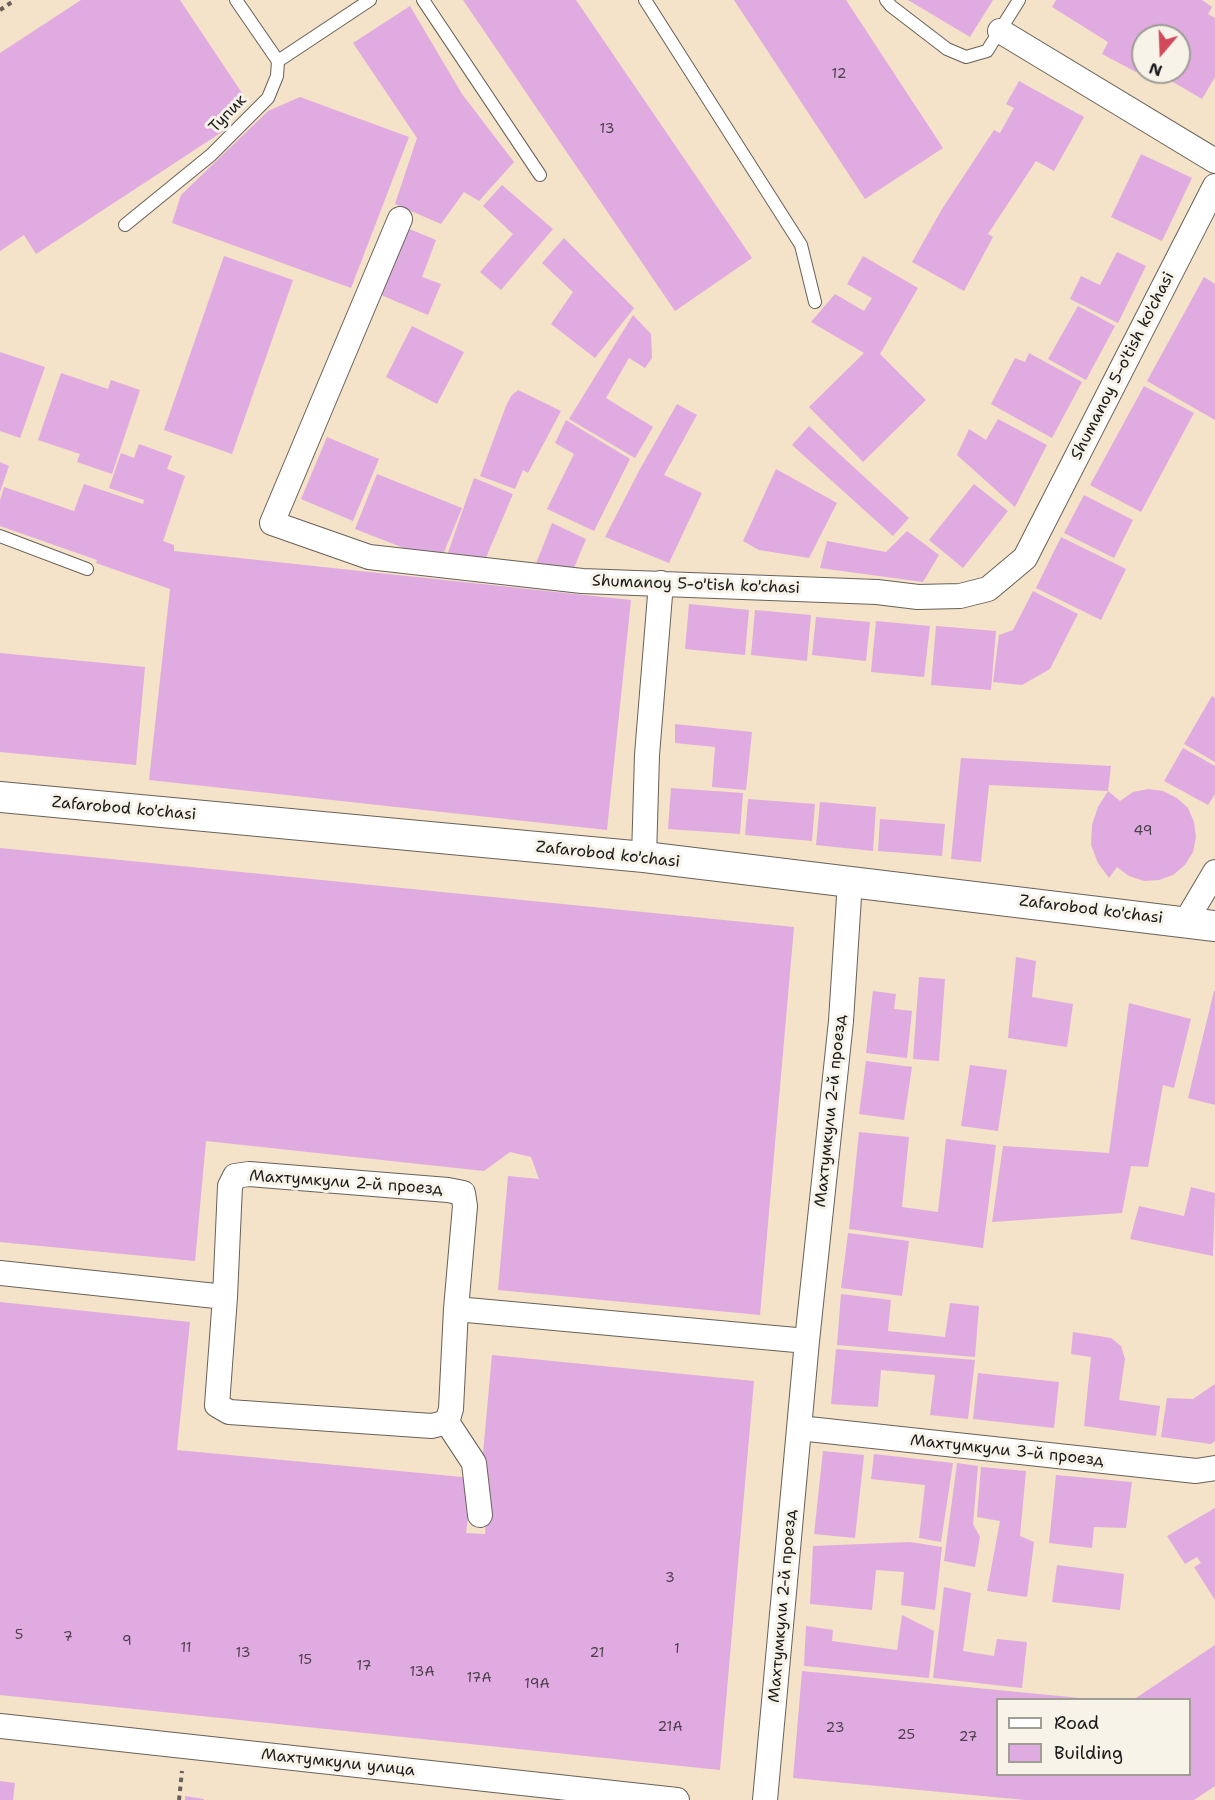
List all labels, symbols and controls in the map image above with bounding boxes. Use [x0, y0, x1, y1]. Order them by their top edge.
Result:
north arrow [1131, 24, 1191, 84]
text: N [1146, 58, 1165, 82]
house number: 12 [832, 66, 846, 82]
street label: Тупик [205, 91, 251, 137]
house number: 13 [600, 121, 614, 137]
street label: Shumanoy 5-o'tish ko'chasi [1067, 269, 1179, 463]
street label: Shumanoy 5-o'tish ko'chasi [592, 572, 800, 598]
street label: Zafarobod ko'chasi [51, 793, 197, 825]
house number: 49 [1134, 823, 1152, 839]
street label: Zafarobod ko'chasi [535, 838, 681, 872]
street label: Zafarobod ko'chasi [1018, 892, 1164, 928]
street label: Махтумкули 2-й проезд [811, 1014, 851, 1208]
street label: Махтумкули 2-й проезд [249, 1167, 443, 1199]
street label: Махтумкули 3-й проезд [909, 1431, 1105, 1471]
street label: Махтумкули 2-й проезд [765, 1509, 801, 1703]
house number: 3 [665, 1570, 675, 1586]
house number: 5 [15, 1627, 23, 1643]
house number: 7 [63, 1629, 73, 1645]
house number: 9 [122, 1633, 132, 1649]
house number: 11 [180, 1640, 192, 1656]
house number: 1 [674, 1641, 680, 1657]
house number: 13 [236, 1645, 250, 1661]
house number: 21 [590, 1645, 604, 1661]
house number: 15 [298, 1652, 312, 1668]
house number: 17 [357, 1658, 371, 1674]
house number: 13А [409, 1664, 435, 1680]
house number: 17А [466, 1670, 492, 1686]
house number: 19А [524, 1676, 550, 1692]
legend [996, 1698, 1191, 1776]
text: Road [1054, 1711, 1099, 1735]
house number: 21А [657, 1719, 683, 1735]
house number: 23 [826, 1720, 844, 1736]
house number: 25 [897, 1727, 915, 1743]
house number: 27 [959, 1729, 977, 1745]
text: Building [1054, 1741, 1123, 1765]
street label: Махтумкули улица [260, 1745, 416, 1781]

